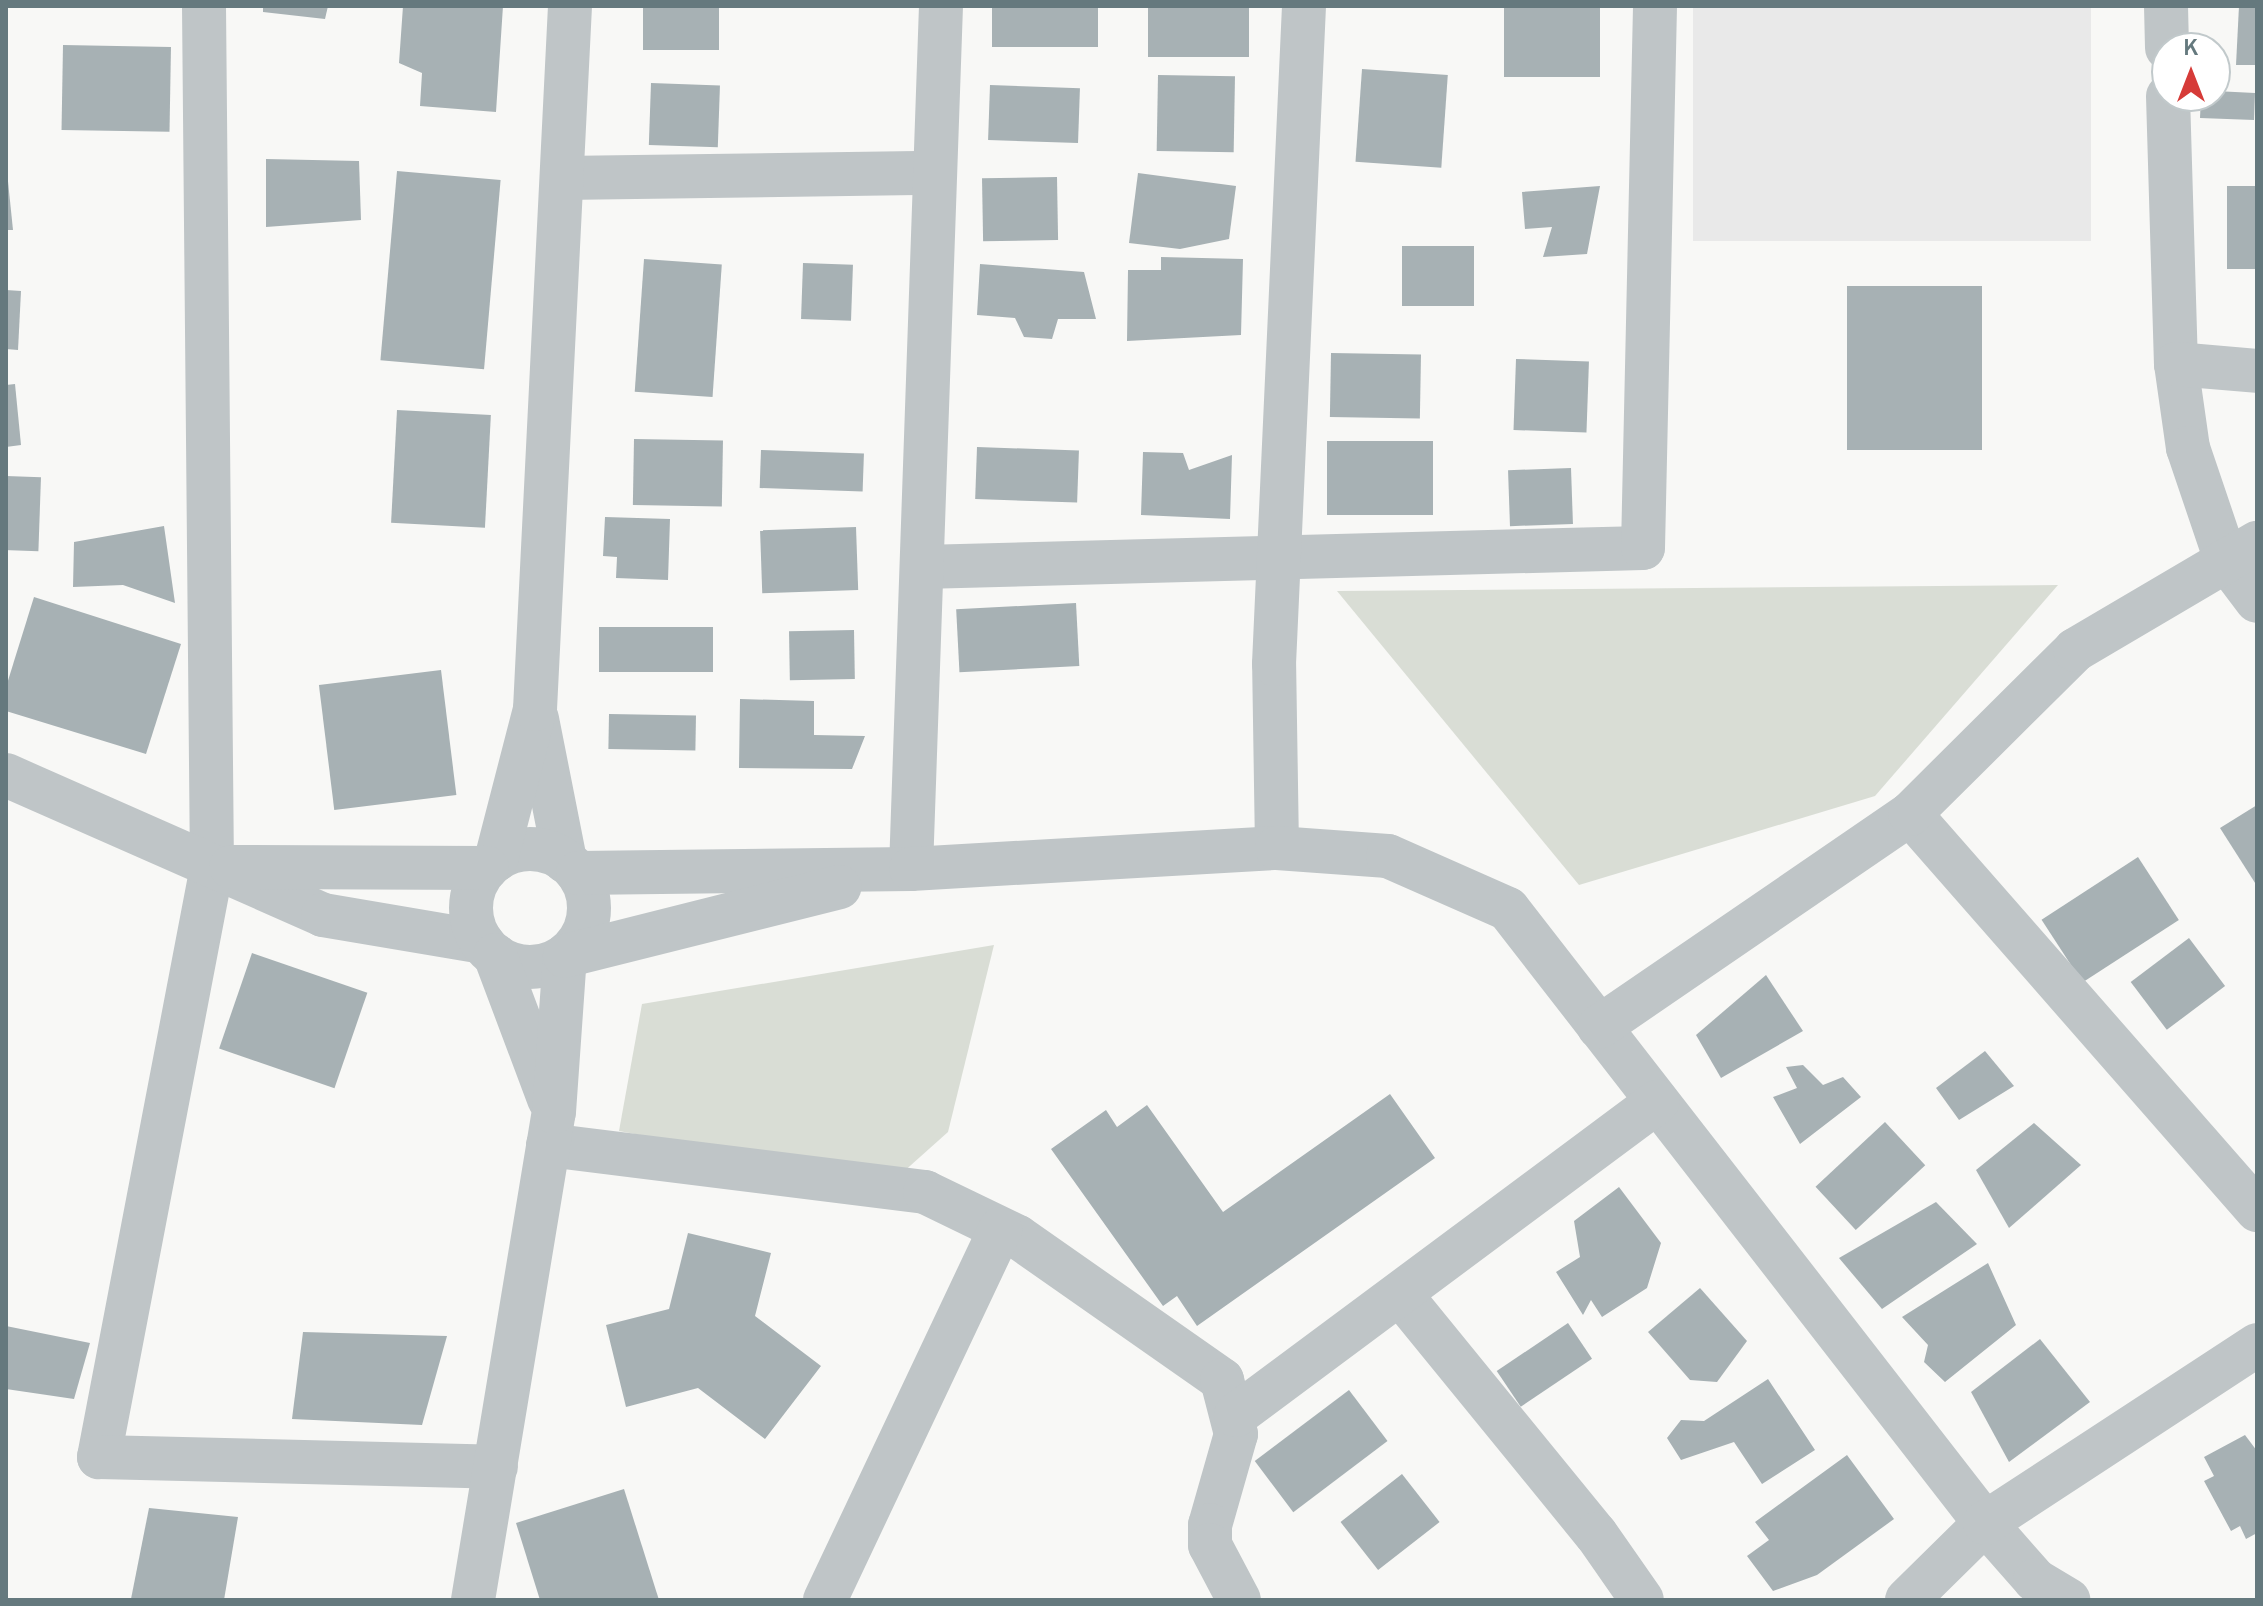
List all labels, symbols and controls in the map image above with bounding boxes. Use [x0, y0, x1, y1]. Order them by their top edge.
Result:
north arrow [2151, 32, 2231, 112]
text: K [2183, 36, 2199, 63]

